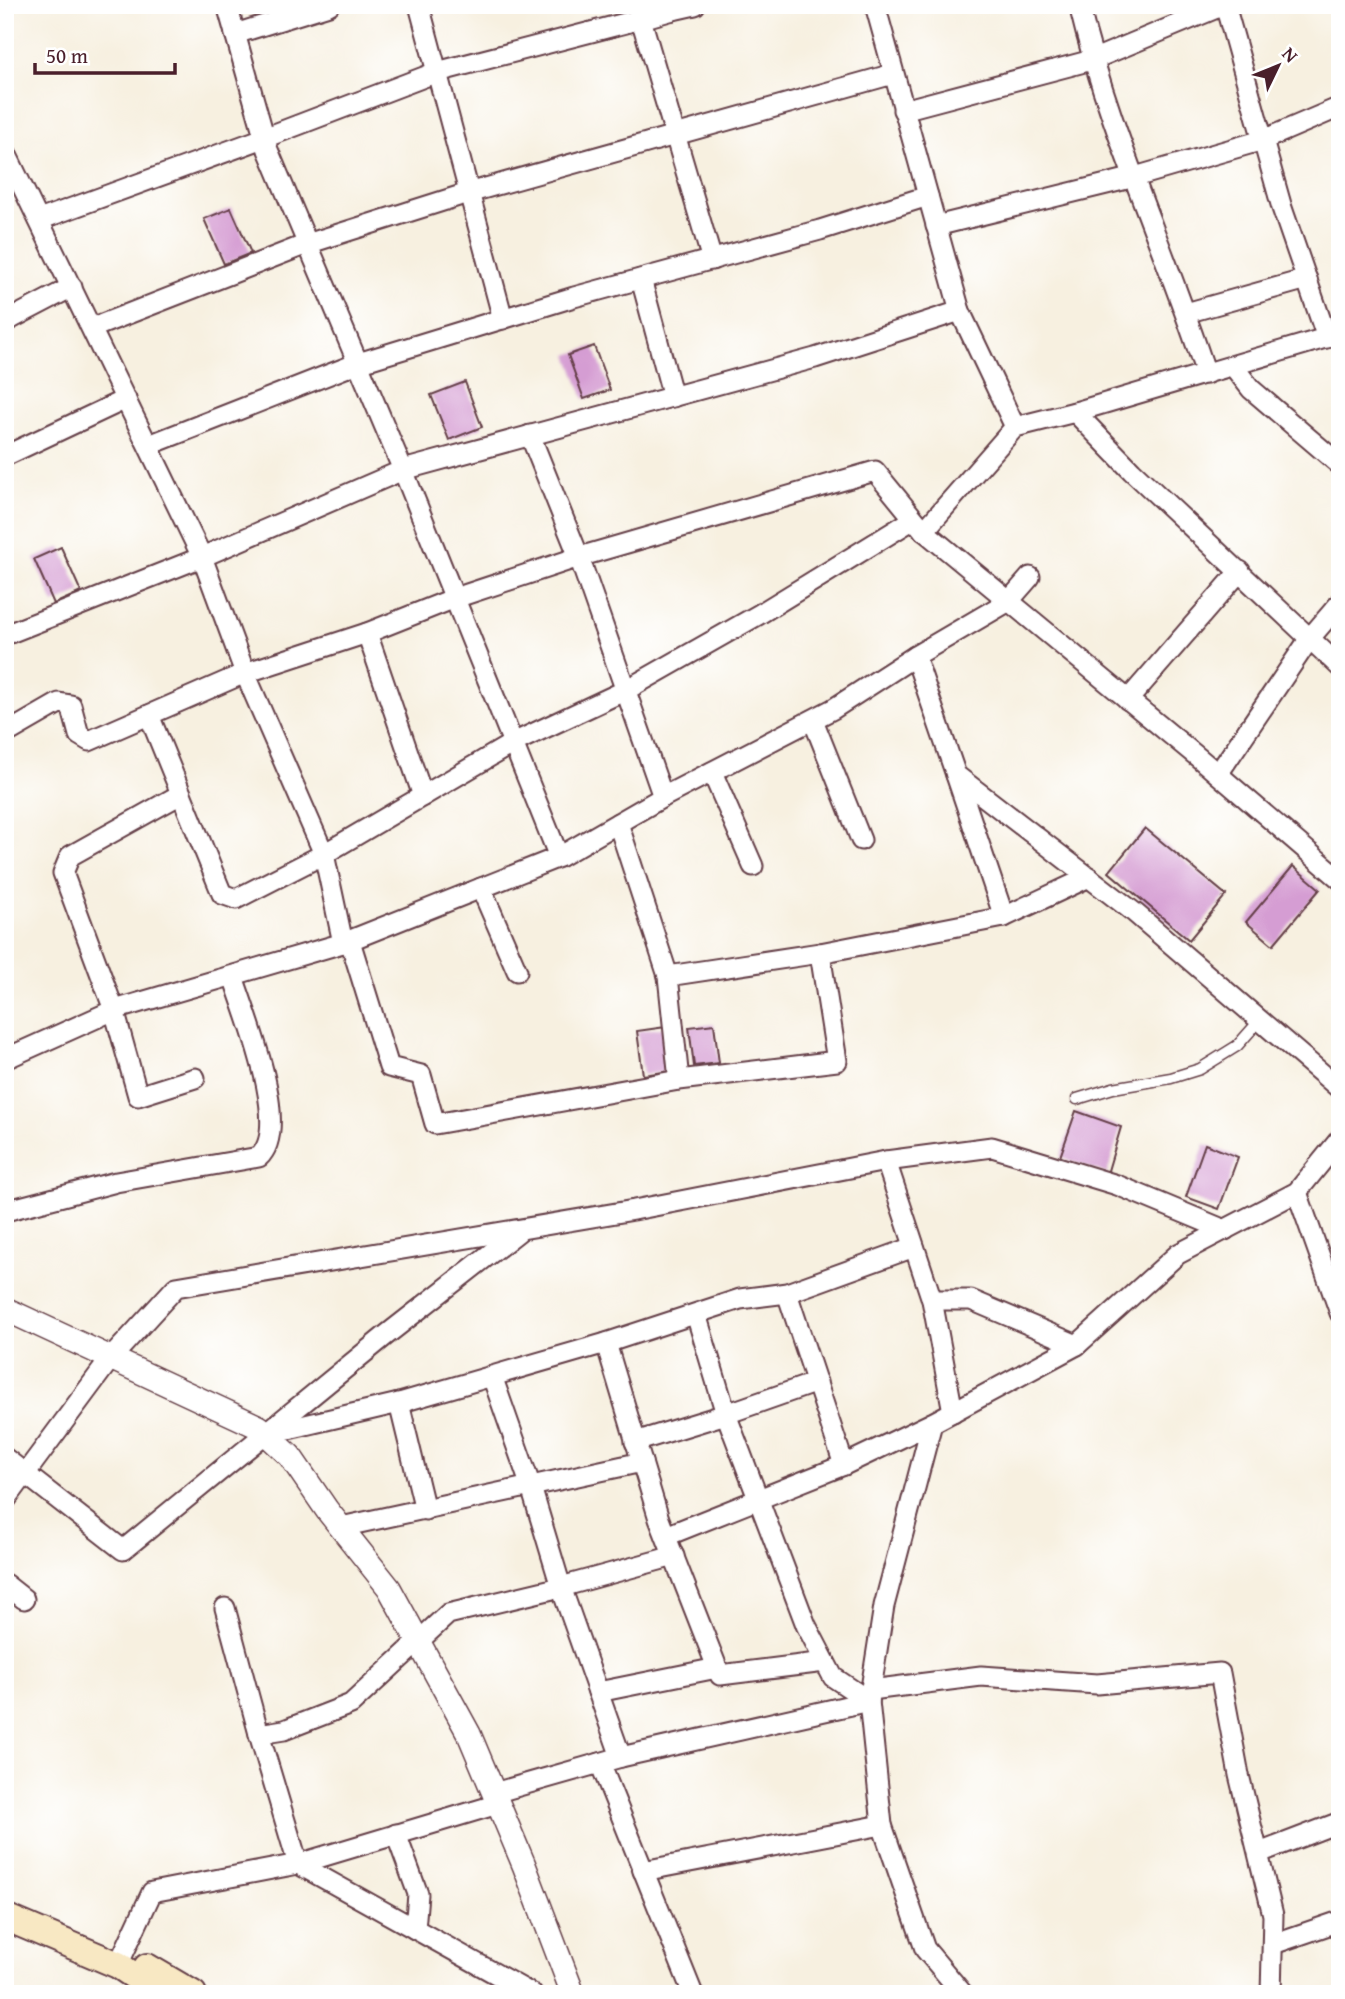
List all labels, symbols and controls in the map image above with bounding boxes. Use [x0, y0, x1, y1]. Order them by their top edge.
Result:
scale bar [35, 32, 175, 76]
north arrow [1244, 32, 1314, 102]
text: 50 m [46, 40, 88, 71]
text: N [1276, 40, 1305, 69]

